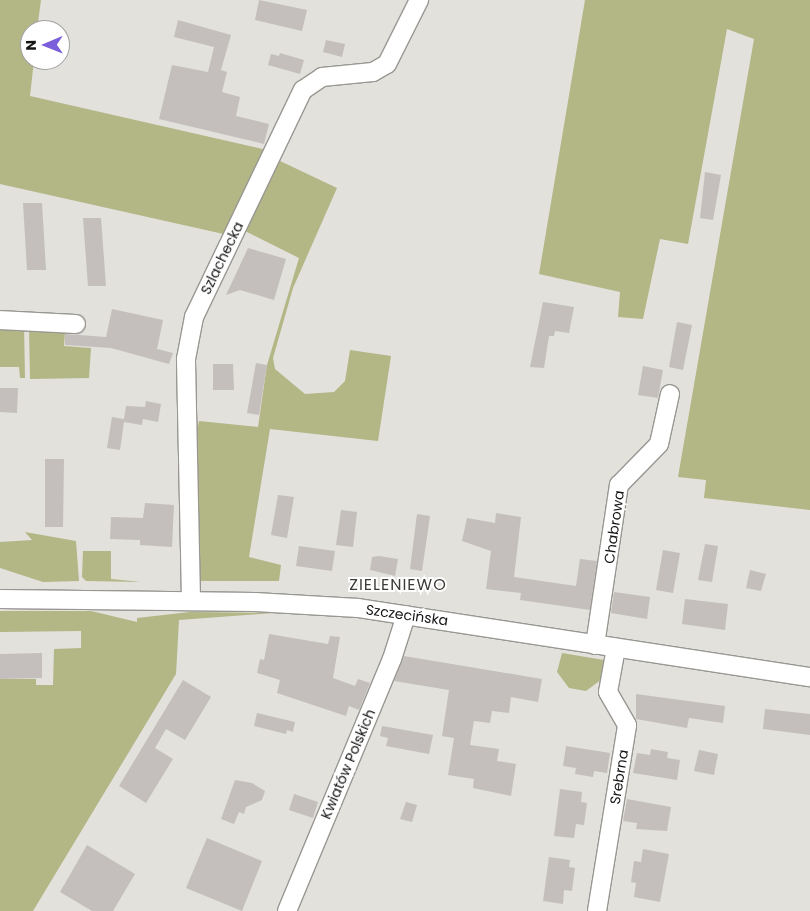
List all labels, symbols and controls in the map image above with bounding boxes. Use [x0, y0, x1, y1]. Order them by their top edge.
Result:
north arrow [20, 20, 70, 70]
text: N [21, 40, 41, 51]
street label: Szlachecka [197, 219, 247, 297]
street label: Chabrowa [601, 489, 627, 565]
district label: ZIELENIEWO [348, 575, 448, 595]
street label: Szczecińska [365, 601, 449, 629]
street label: Kwiatów Polskich [317, 706, 379, 822]
street label: Srebrna [606, 748, 632, 806]

